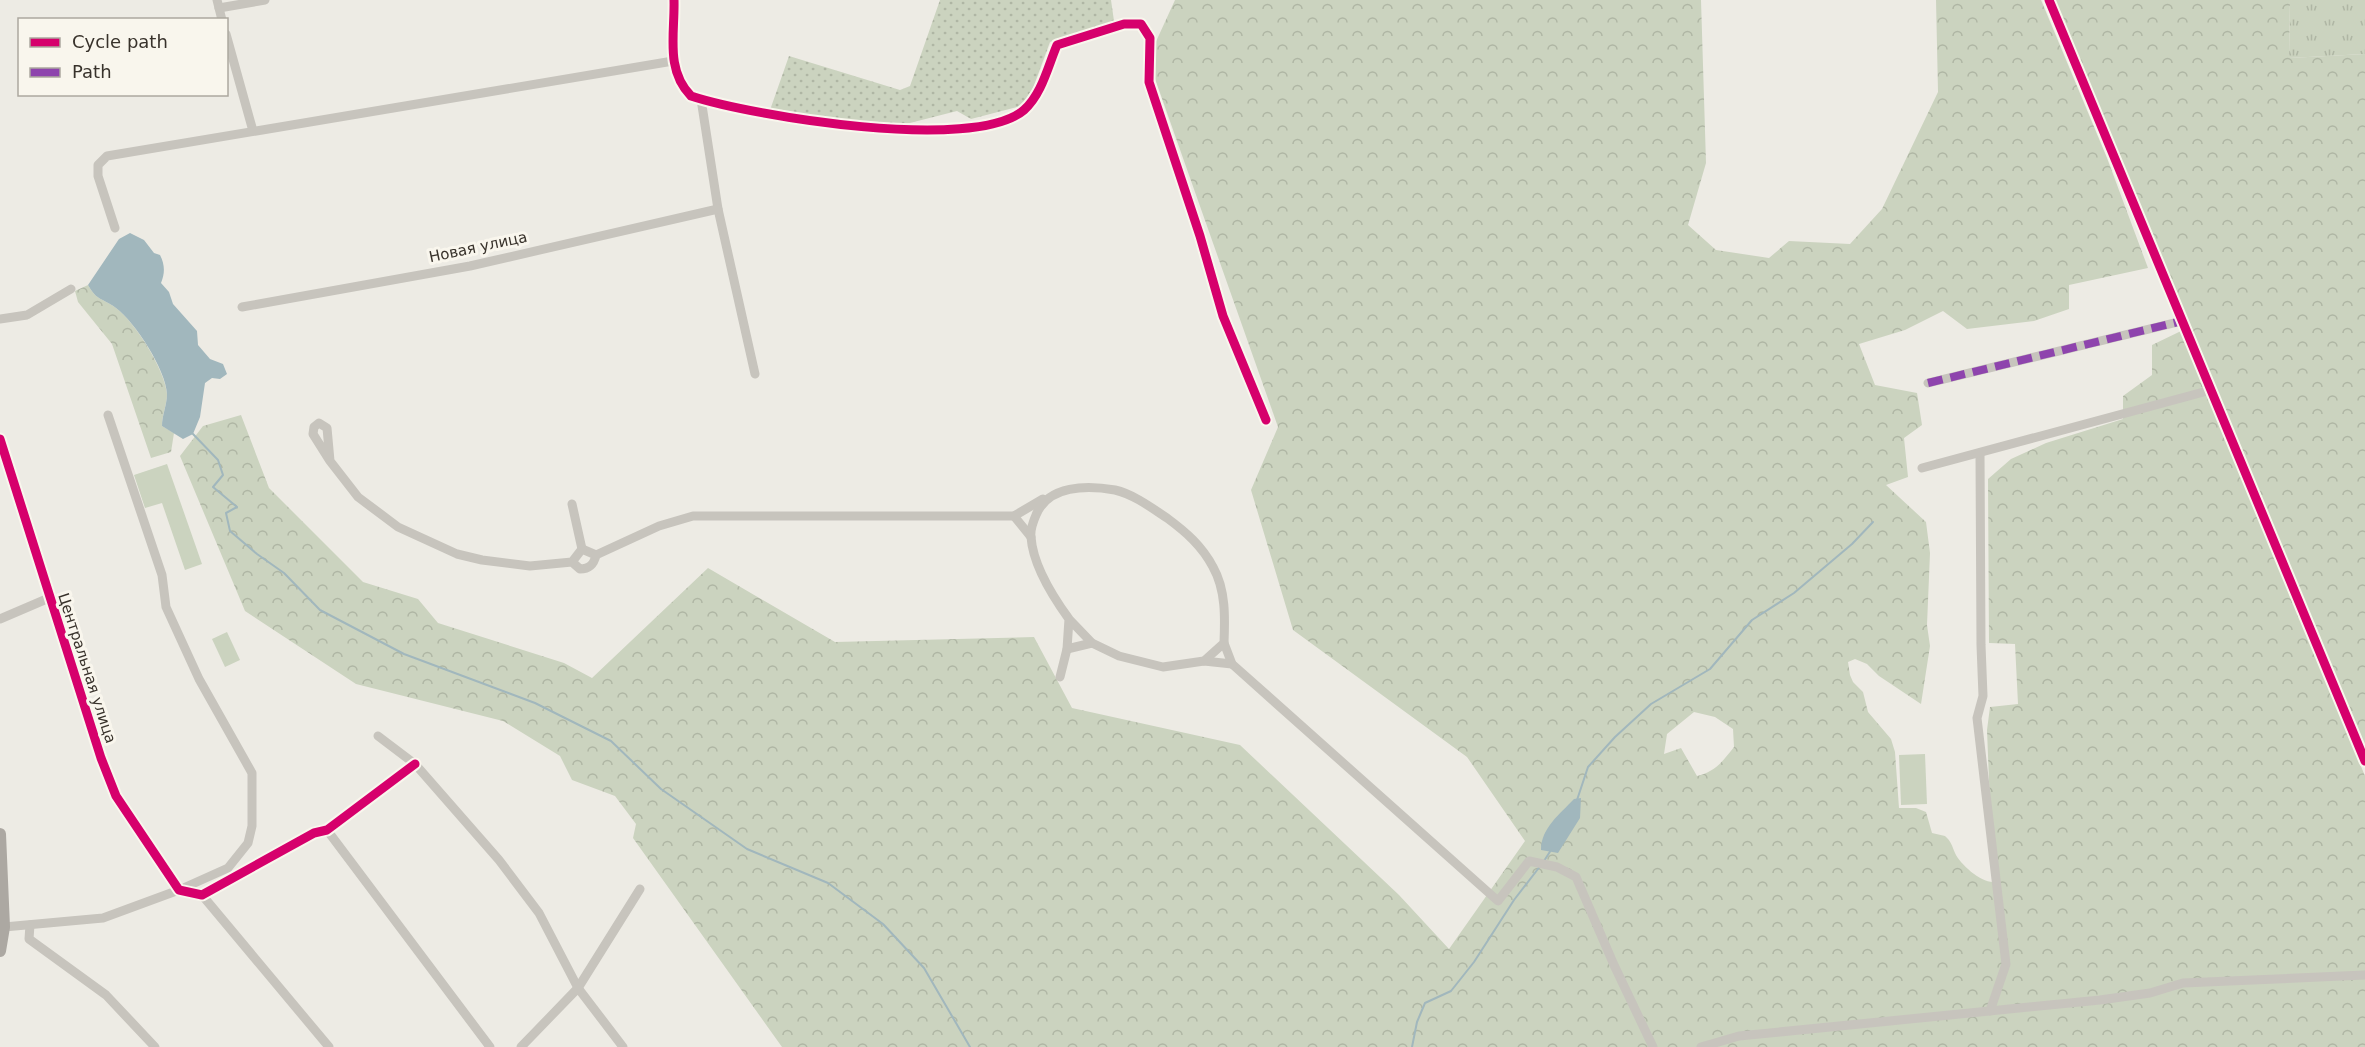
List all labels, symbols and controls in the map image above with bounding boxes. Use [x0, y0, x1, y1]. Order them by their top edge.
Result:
legend [18, 18, 228, 96]
text: Cycle path [72, 31, 168, 52]
text: Path [72, 61, 112, 82]
street label: Новая улица [427, 228, 529, 266]
street label: Центральная улица [54, 591, 120, 745]

